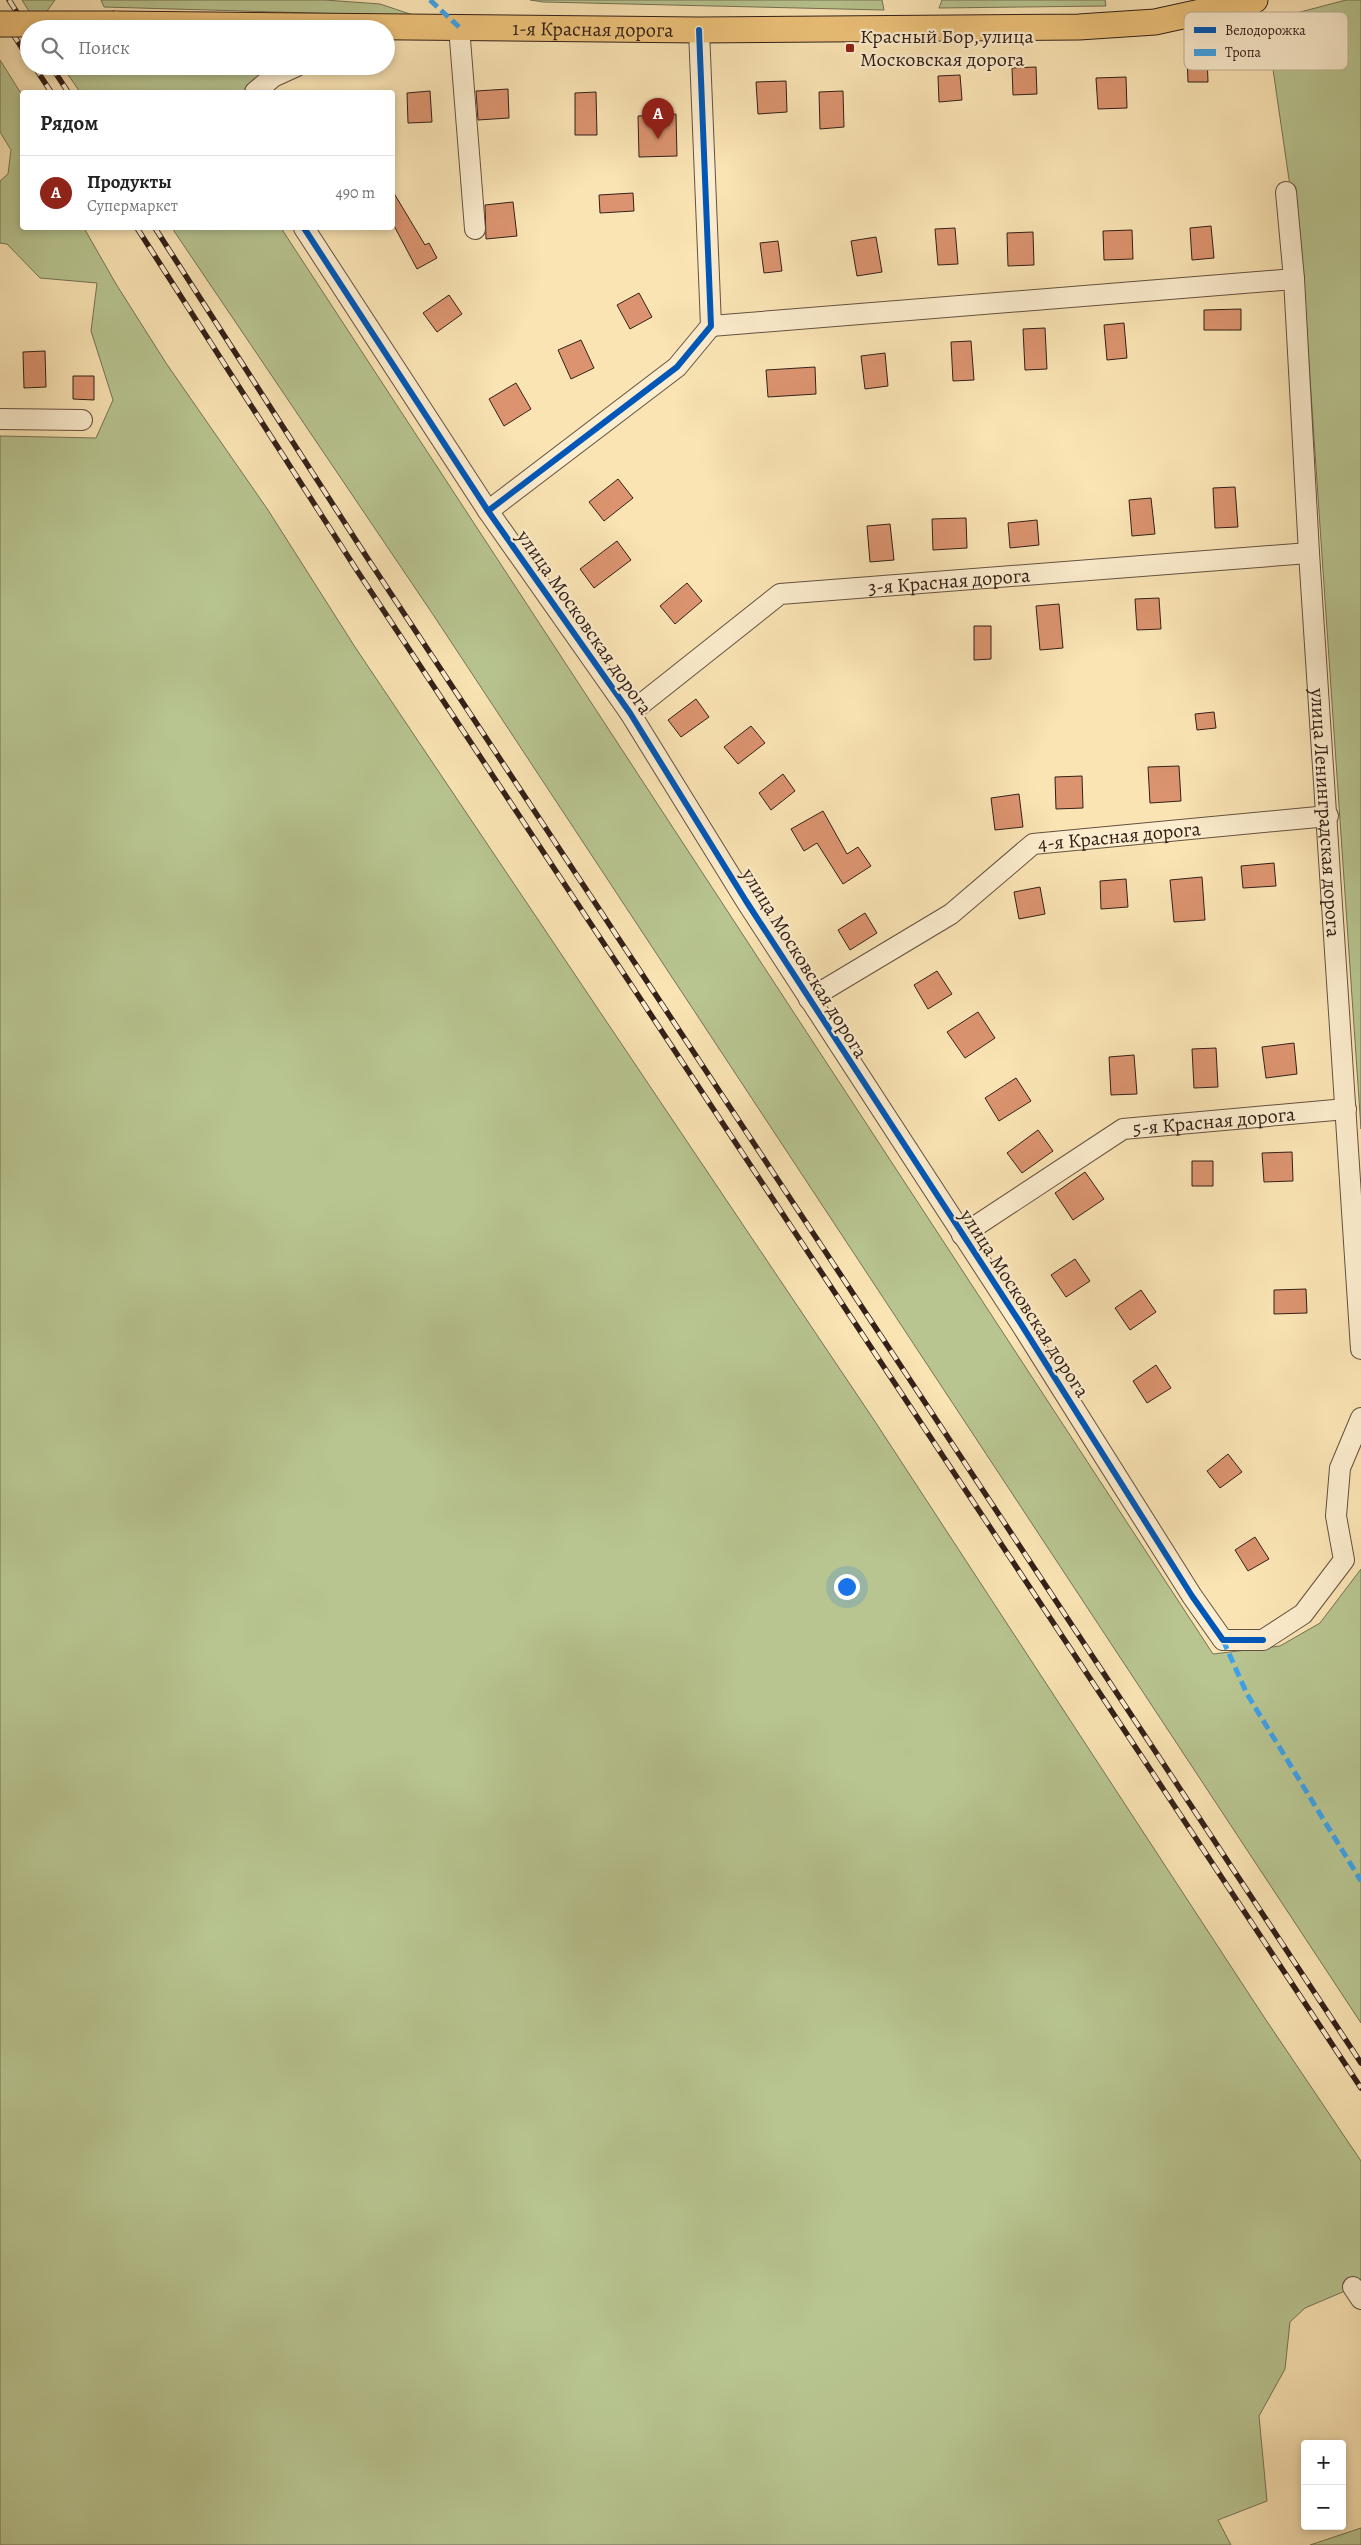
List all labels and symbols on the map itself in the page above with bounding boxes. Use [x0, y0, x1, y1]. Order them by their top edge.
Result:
legend [1184, 12, 1348, 70]
street label: 1-я Красная дорога [512, 15, 674, 44]
text: Велодорожка [1225, 21, 1306, 40]
place label: Красный Бор, улица Московская дорога [860, 23, 1034, 73]
marker: Красный Бор, улица Московская дорога [844, 42, 856, 54]
text: Тропа [1225, 43, 1262, 62]
pin: A [642, 98, 674, 139]
street label: улица Московская дорога [510, 524, 659, 721]
street label: 3-я Красная дорога [867, 562, 1032, 601]
street label: улица Ленинградская дорога [1304, 686, 1347, 939]
street label: 4-я Красная дорога [1037, 815, 1203, 857]
street label: улица Московская дорога [734, 862, 875, 1064]
street label: 5-я Красная дорога [1132, 1101, 1297, 1142]
street label: улица Московская дорога [953, 1203, 1096, 1403]
your location [834, 1574, 860, 1600]

